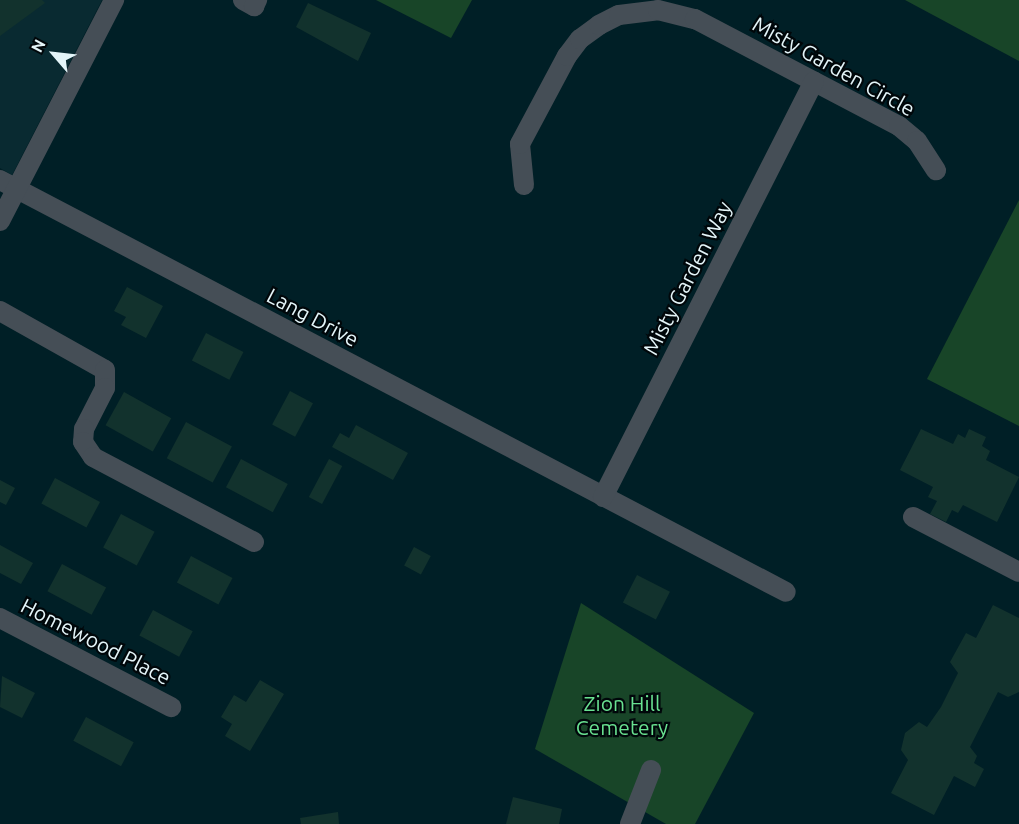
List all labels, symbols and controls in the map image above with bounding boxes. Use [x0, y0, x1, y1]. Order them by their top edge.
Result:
street label: Misty Garden Circle [748, 11, 920, 121]
north arrow [24, 24, 84, 84]
text: N [27, 36, 49, 55]
street label: Misty Garden Way [637, 197, 737, 359]
street label: Lang Drive [263, 282, 363, 352]
street label: Homewood Place [17, 592, 175, 690]
park label: Zion Hill Cemetery [576, 690, 668, 740]

